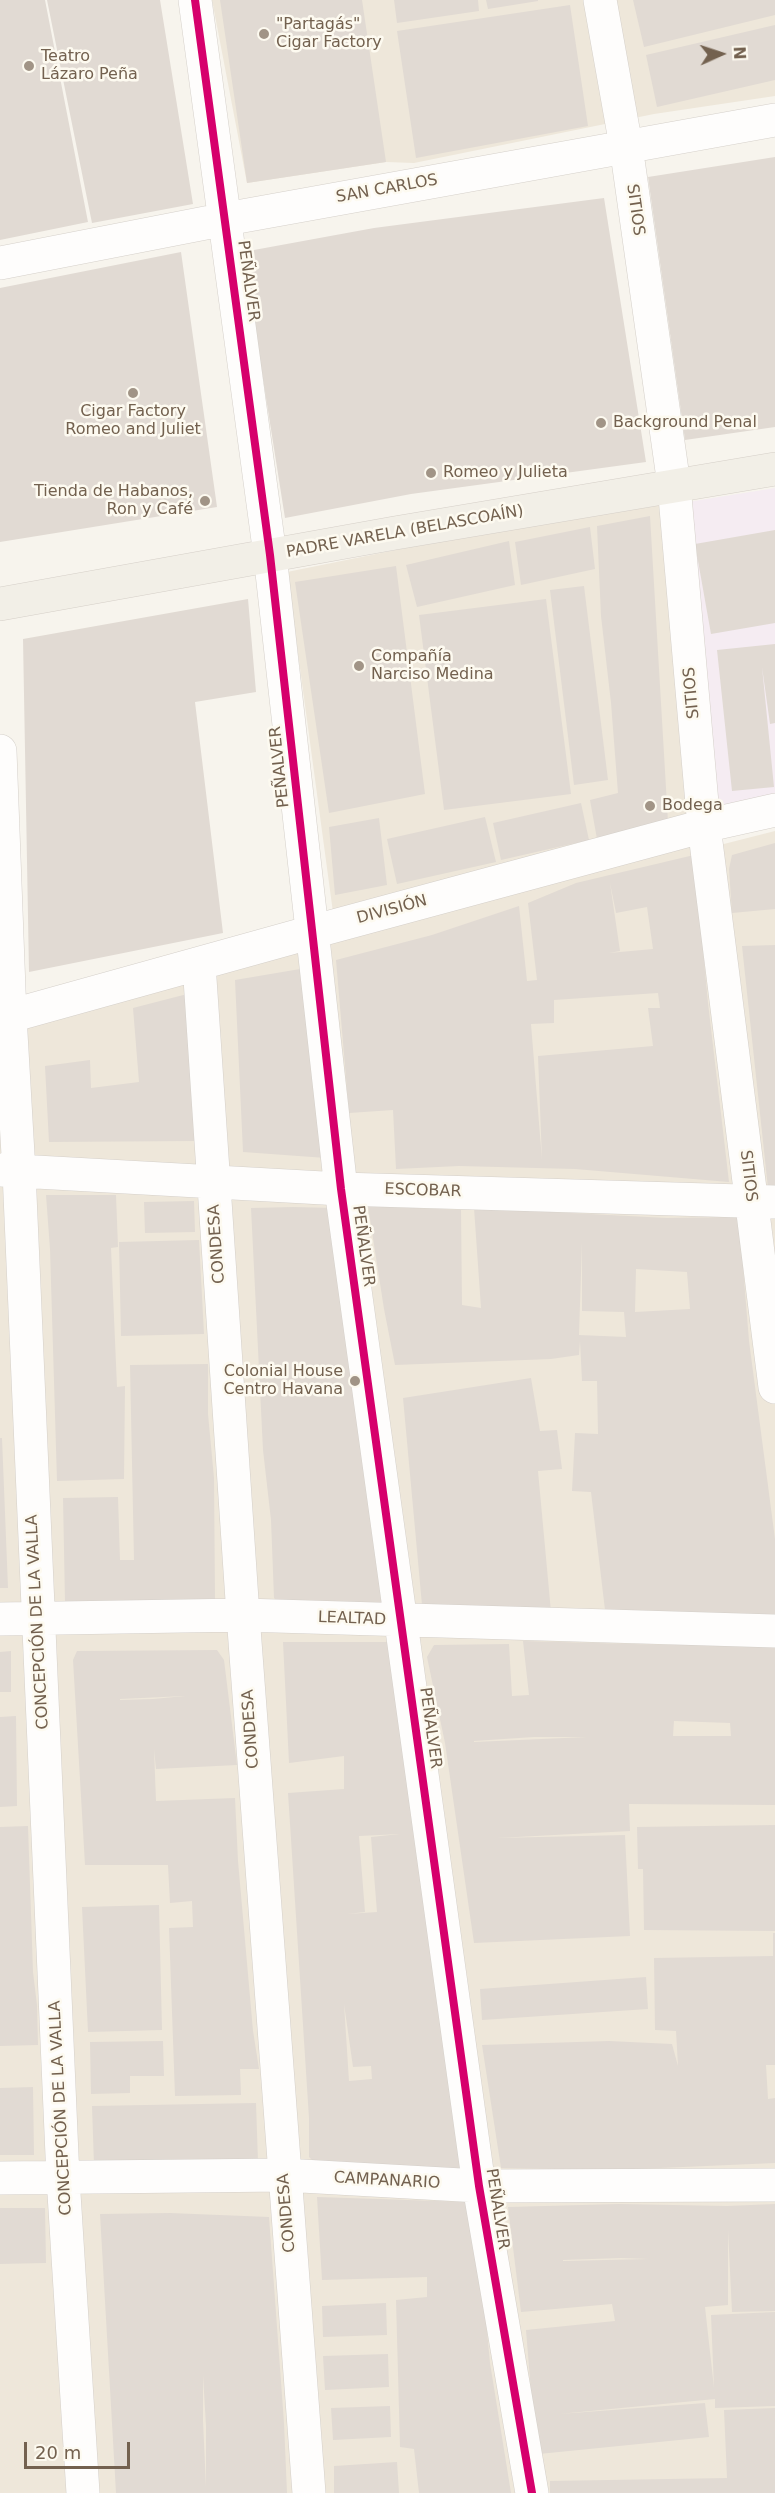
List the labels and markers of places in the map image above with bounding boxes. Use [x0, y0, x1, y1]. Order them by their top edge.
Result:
place label: "Partagás" Cigar Factory [276, 15, 382, 53]
marker: "Partagás" Cigar Factory [257, 27, 271, 41]
place label: Teatro Lázaro Peña [41, 47, 138, 85]
marker: Teatro Lázaro Peña [22, 59, 36, 73]
marker: Cigar Factory Romeo and Juliet [126, 386, 140, 400]
place label: Cigar Factory Romeo and Juliet [65, 402, 201, 440]
place label: Background Penal [613, 413, 757, 433]
marker: Background Penal [594, 416, 608, 430]
place label: Romeo y Julieta [443, 463, 568, 483]
marker: Romeo y Julieta [424, 466, 438, 480]
place label: Tienda de Habanos, Ron y Café [34, 482, 193, 520]
marker: Tienda de Habanos, Ron y Café [198, 494, 212, 508]
place label: Compañía Narciso Medina [371, 647, 494, 685]
marker: Compañía Narciso Medina [352, 659, 366, 673]
place label: Bodega [662, 796, 723, 816]
marker: Bodega [643, 799, 657, 813]
place label: Colonial House Centro Havana [223, 1362, 343, 1400]
marker: Colonial House Centro Havana [348, 1374, 362, 1388]

